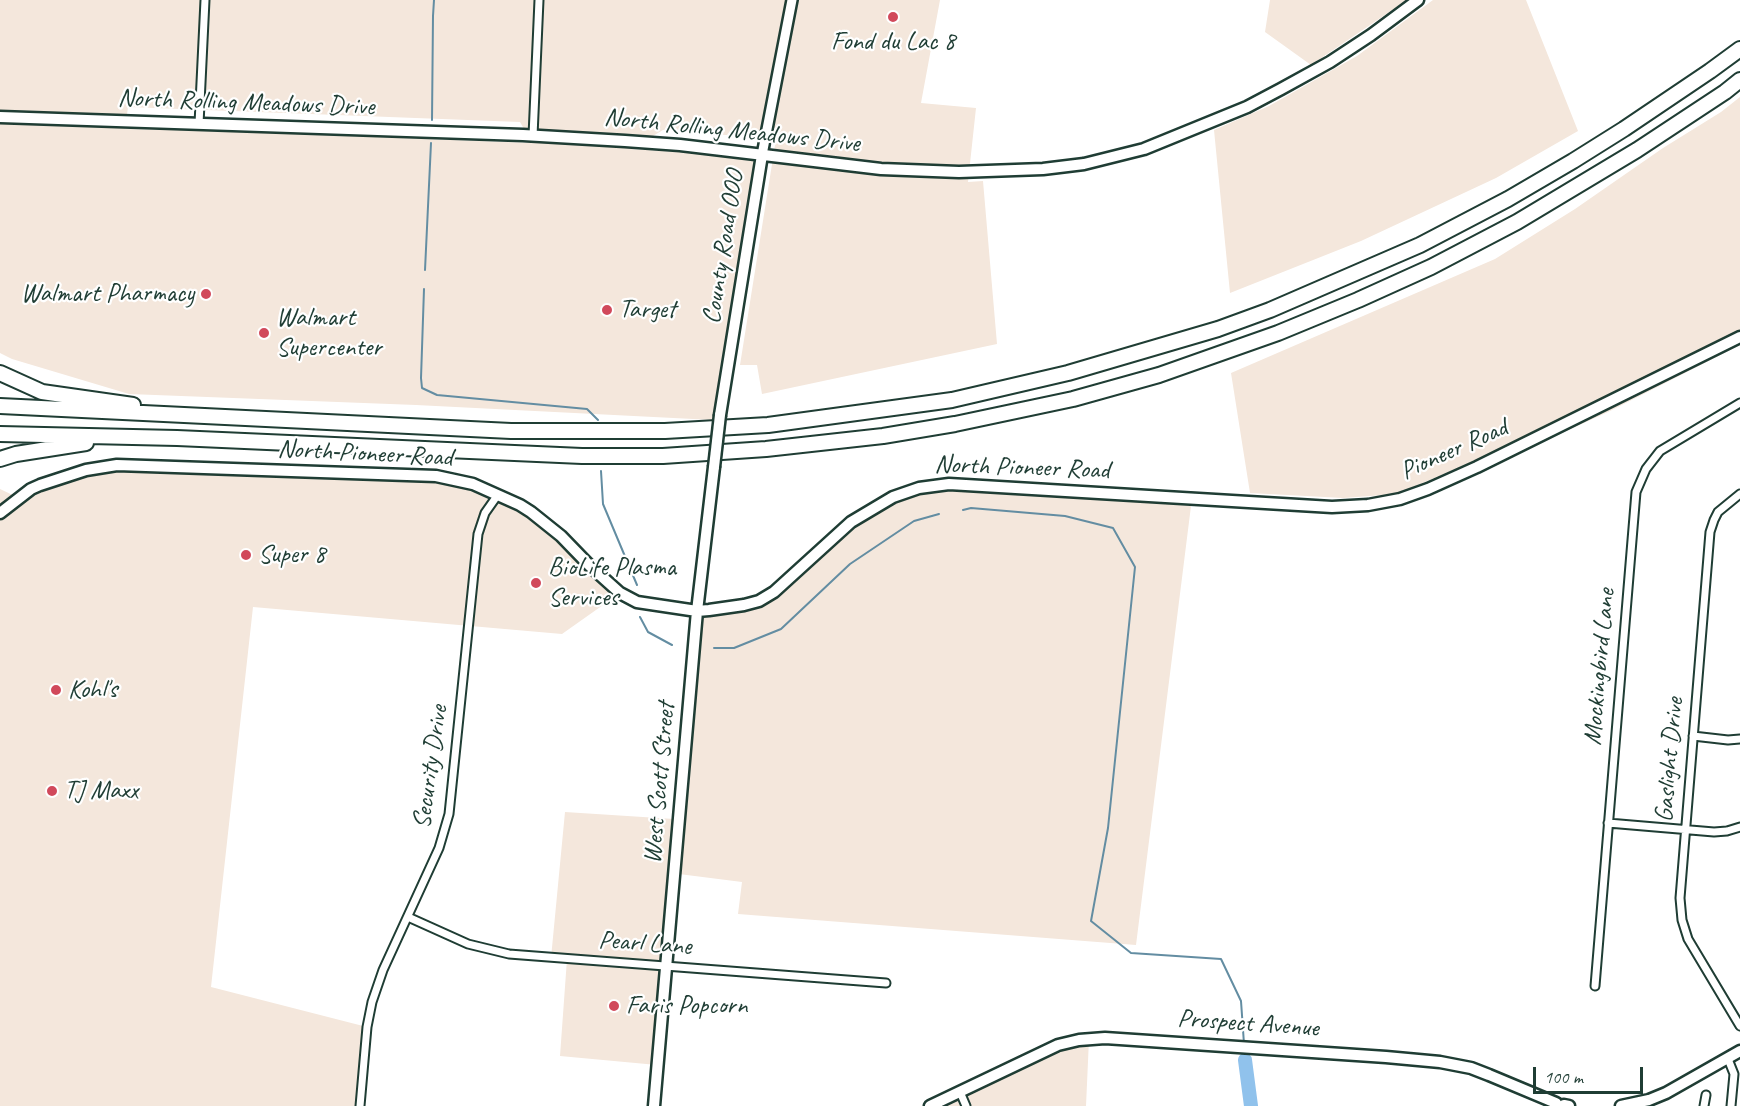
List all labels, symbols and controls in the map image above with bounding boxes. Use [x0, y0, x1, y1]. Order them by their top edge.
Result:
marker: Fond du Lac 8 [886, 10, 900, 24]
place label: Fond du Lac 8 [831, 26, 955, 58]
street label: North Rolling Meadows Drive [117, 83, 375, 123]
street label: North Rolling Meadows Drive [603, 102, 861, 160]
street label: County Road OOO [696, 168, 752, 326]
place label: Walmart Pharmacy [21, 278, 194, 310]
marker: Walmart Pharmacy [199, 287, 213, 301]
place label: Target [619, 294, 676, 326]
place label: Walmart Supercenter [276, 302, 382, 364]
marker: Target [600, 303, 614, 317]
marker: Walmart Supercenter [257, 326, 271, 340]
street label: Pioneer Road [1396, 413, 1512, 487]
street label: North Pioneer Road [277, 434, 453, 474]
street label: North Pioneer Road [934, 449, 1110, 487]
place label: Super 8 [258, 539, 325, 571]
marker: Super 8 [239, 548, 253, 562]
place label: BioLife Plasma Services [548, 552, 676, 614]
marker: BioLife Plasma Services [529, 576, 543, 590]
street label: Mockingbird Lane [1578, 587, 1622, 747]
place label: Kohl's [68, 674, 117, 706]
marker: Kohl's [49, 683, 63, 697]
street label: Gaslight Drive [1649, 696, 1691, 824]
street label: West Scott Street [637, 701, 683, 865]
street label: Security Drive [407, 703, 455, 831]
place label: TJ Maxx [64, 775, 138, 807]
marker: TJ Maxx [45, 784, 59, 798]
street label: Pearl Lane [597, 925, 693, 963]
place label: Faris Popcorn [626, 990, 747, 1022]
marker: Faris Popcorn [607, 999, 621, 1013]
street label: Prospect Avenue [1176, 1003, 1320, 1045]
scale bar [1536, 1055, 1646, 1093]
text: 100 m [1544, 1066, 1583, 1088]

